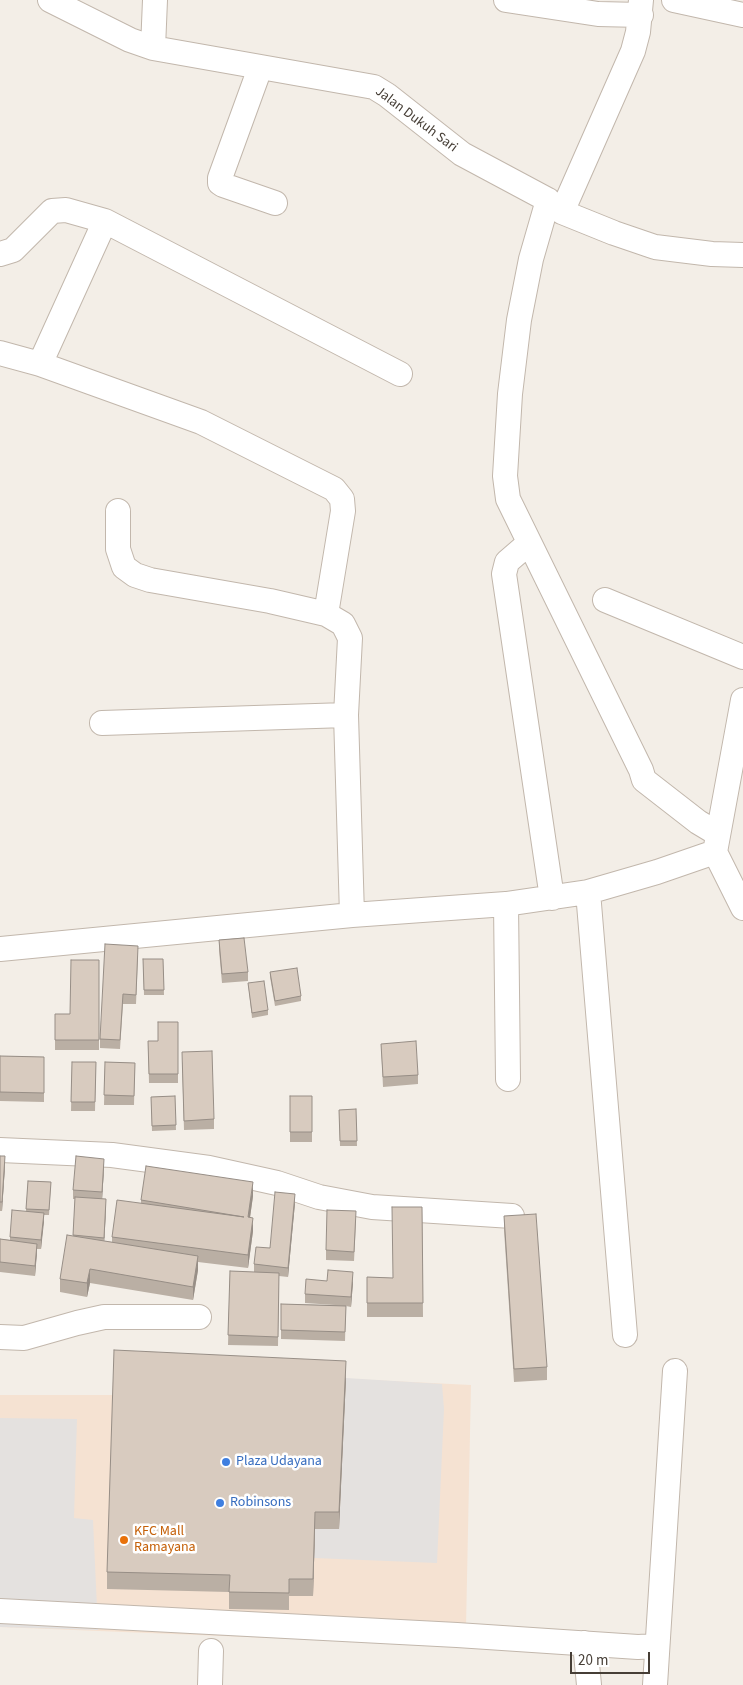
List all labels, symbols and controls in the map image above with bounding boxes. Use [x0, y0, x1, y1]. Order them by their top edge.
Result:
street label: Jalan Dukuh Sari [372, 84, 460, 156]
place label: Plaza Udayana [236, 1454, 322, 1470]
marker: Plaza Udayana [220, 1456, 232, 1468]
place label: Robinsons [230, 1495, 291, 1511]
marker: Robinsons [214, 1497, 226, 1509]
place label: KFC Mall Ramayana [134, 1524, 196, 1556]
marker: KFC Mall Ramayana [118, 1534, 130, 1546]
scale bar [573, 1642, 653, 1674]
text: 20 m [578, 1650, 608, 1671]

